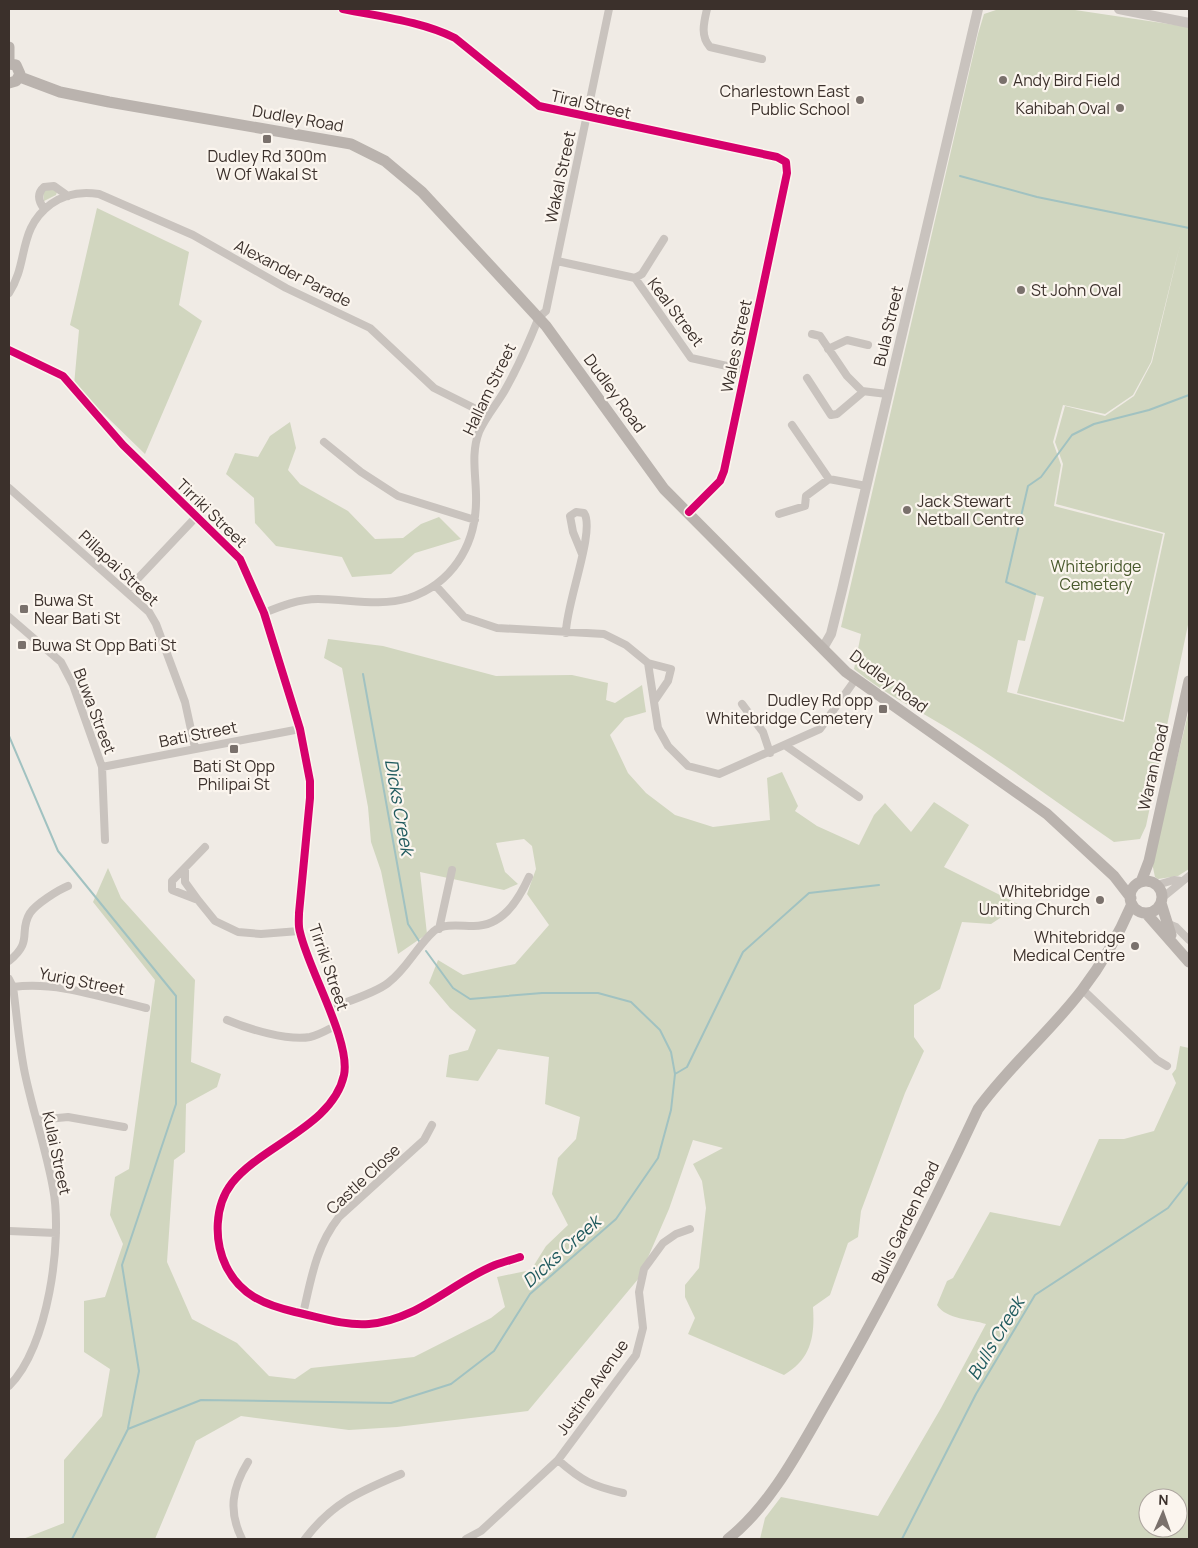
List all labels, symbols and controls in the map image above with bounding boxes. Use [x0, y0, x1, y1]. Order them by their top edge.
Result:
place label: Andy Bird Field [1013, 69, 1120, 91]
marker: Andy Bird Field [997, 74, 1009, 86]
place label: Charlestown East Public School [720, 80, 850, 120]
street label: Tiral Street [549, 84, 633, 124]
marker: Charlestown East Public School [854, 94, 866, 106]
place label: Kahibah Oval [1015, 97, 1110, 119]
street label: Dudley Road [251, 99, 345, 137]
marker: Kahibah Oval [1114, 102, 1126, 114]
street label: Wakal Street [539, 129, 581, 225]
marker: Dudley Rd 300m W Of Wakal St [261, 133, 273, 145]
place label: Dudley Rd 300m W Of Wakal St [208, 145, 327, 185]
street label: Alexander Parade [231, 234, 355, 312]
street label: Keal Street [643, 273, 709, 351]
place label: St John Oval [1031, 279, 1121, 301]
street label: Bula Street [868, 284, 908, 368]
marker: St John Oval [1015, 284, 1027, 296]
street label: Wales Street [715, 297, 757, 395]
street label: Hallam Street [457, 339, 521, 439]
street label: Dudley Road [579, 349, 651, 437]
street label: Tirriki Street [172, 474, 252, 552]
place label: Jack Stewart Netball Centre [917, 490, 1024, 530]
marker: Jack Stewart Netball Centre [901, 504, 913, 516]
street label: Pillapai Street [74, 525, 164, 611]
park label: Whitebridge Cemetery [1051, 555, 1141, 595]
place label: Buwa St Near Bati St [34, 589, 120, 629]
marker: Buwa St Near Bati St [18, 603, 30, 615]
place label: Buwa St Opp Bati St [32, 634, 177, 656]
marker: Buwa St Opp Bati St [16, 639, 28, 651]
street label: Dudley Road [846, 644, 932, 718]
street label: Buwa Street [69, 665, 121, 757]
place label: Dudley Rd opp Whitebridge Cemetery [706, 689, 874, 729]
marker: Dudley Rd opp Whitebridge Cemetery [877, 703, 889, 715]
street label: Bati Street [157, 716, 239, 752]
street label: Waran Road [1132, 722, 1174, 812]
marker: Bati St Opp Philipai St [228, 743, 240, 755]
place label: Bati St Opp Philipai St [193, 755, 275, 795]
water label: Dicks Creek [380, 757, 421, 860]
place label: Whitebridge Uniting Church [979, 880, 1090, 920]
marker: Whitebridge Uniting Church [1094, 894, 1106, 906]
street label: Tirriki Street [304, 921, 354, 1013]
place label: Whitebridge Medical Centre [1013, 926, 1125, 966]
marker: Whitebridge Medical Centre [1129, 940, 1141, 952]
street label: Yurig Street [37, 962, 127, 1000]
street label: Kulai Street [37, 1109, 77, 1197]
street label: Castle Close [321, 1139, 405, 1219]
street label: Bulls Garden Road [866, 1157, 944, 1287]
water label: Dicks Creek [517, 1208, 607, 1292]
water label: Bulls Creek [961, 1290, 1031, 1384]
street label: Justine Avenue [551, 1335, 633, 1439]
north arrow [1138, 1488, 1188, 1538]
text: N [1158, 1490, 1169, 1509]

